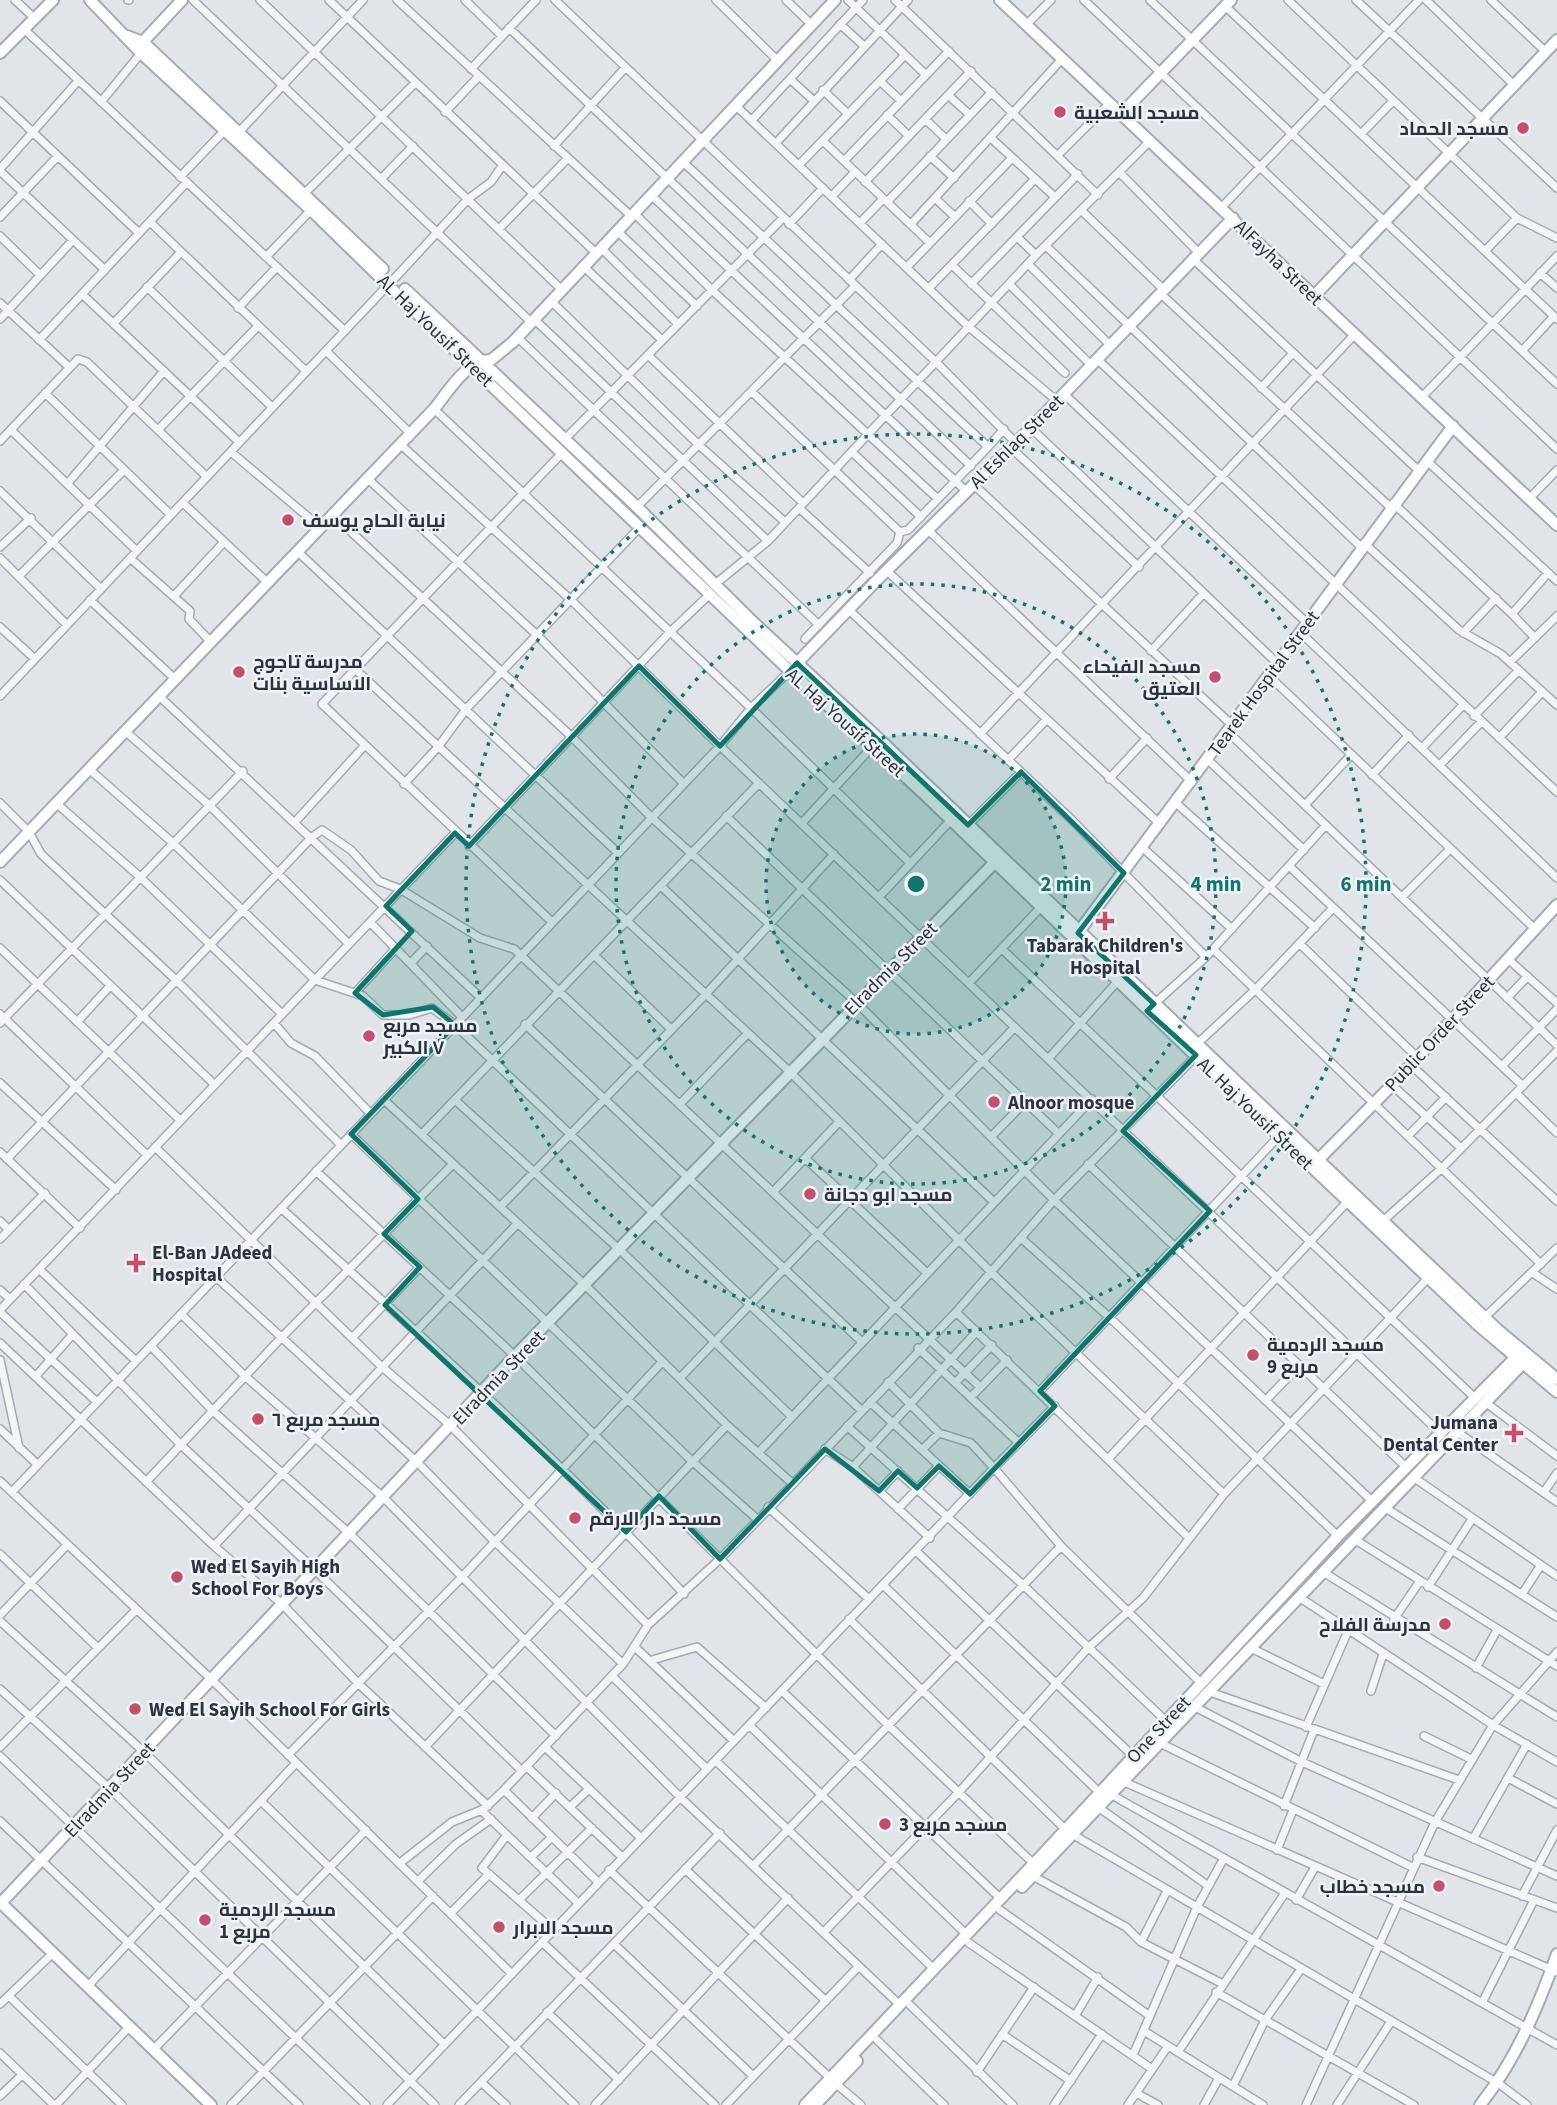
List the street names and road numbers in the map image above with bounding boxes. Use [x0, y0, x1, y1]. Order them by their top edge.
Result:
street label: AlFayha Street [1228, 214, 1329, 313]
street label: AL Haj Yousif Street [371, 268, 500, 394]
street label: Al Eshlaq Street [964, 388, 1071, 495]
street label: Tearek Hospital Street [1202, 605, 1327, 762]
street label: AL Haj Yousif Street [779, 662, 911, 784]
street label: Elradmia Street [838, 916, 944, 1022]
street label: Public Order Street [1379, 969, 1502, 1098]
street label: AL Haj Yousif Street [1191, 1051, 1320, 1177]
street label: Elradmia Street [447, 1324, 552, 1431]
street label: One Street [1121, 1690, 1198, 1770]
street label: Elradmia Street [58, 1736, 162, 1844]

